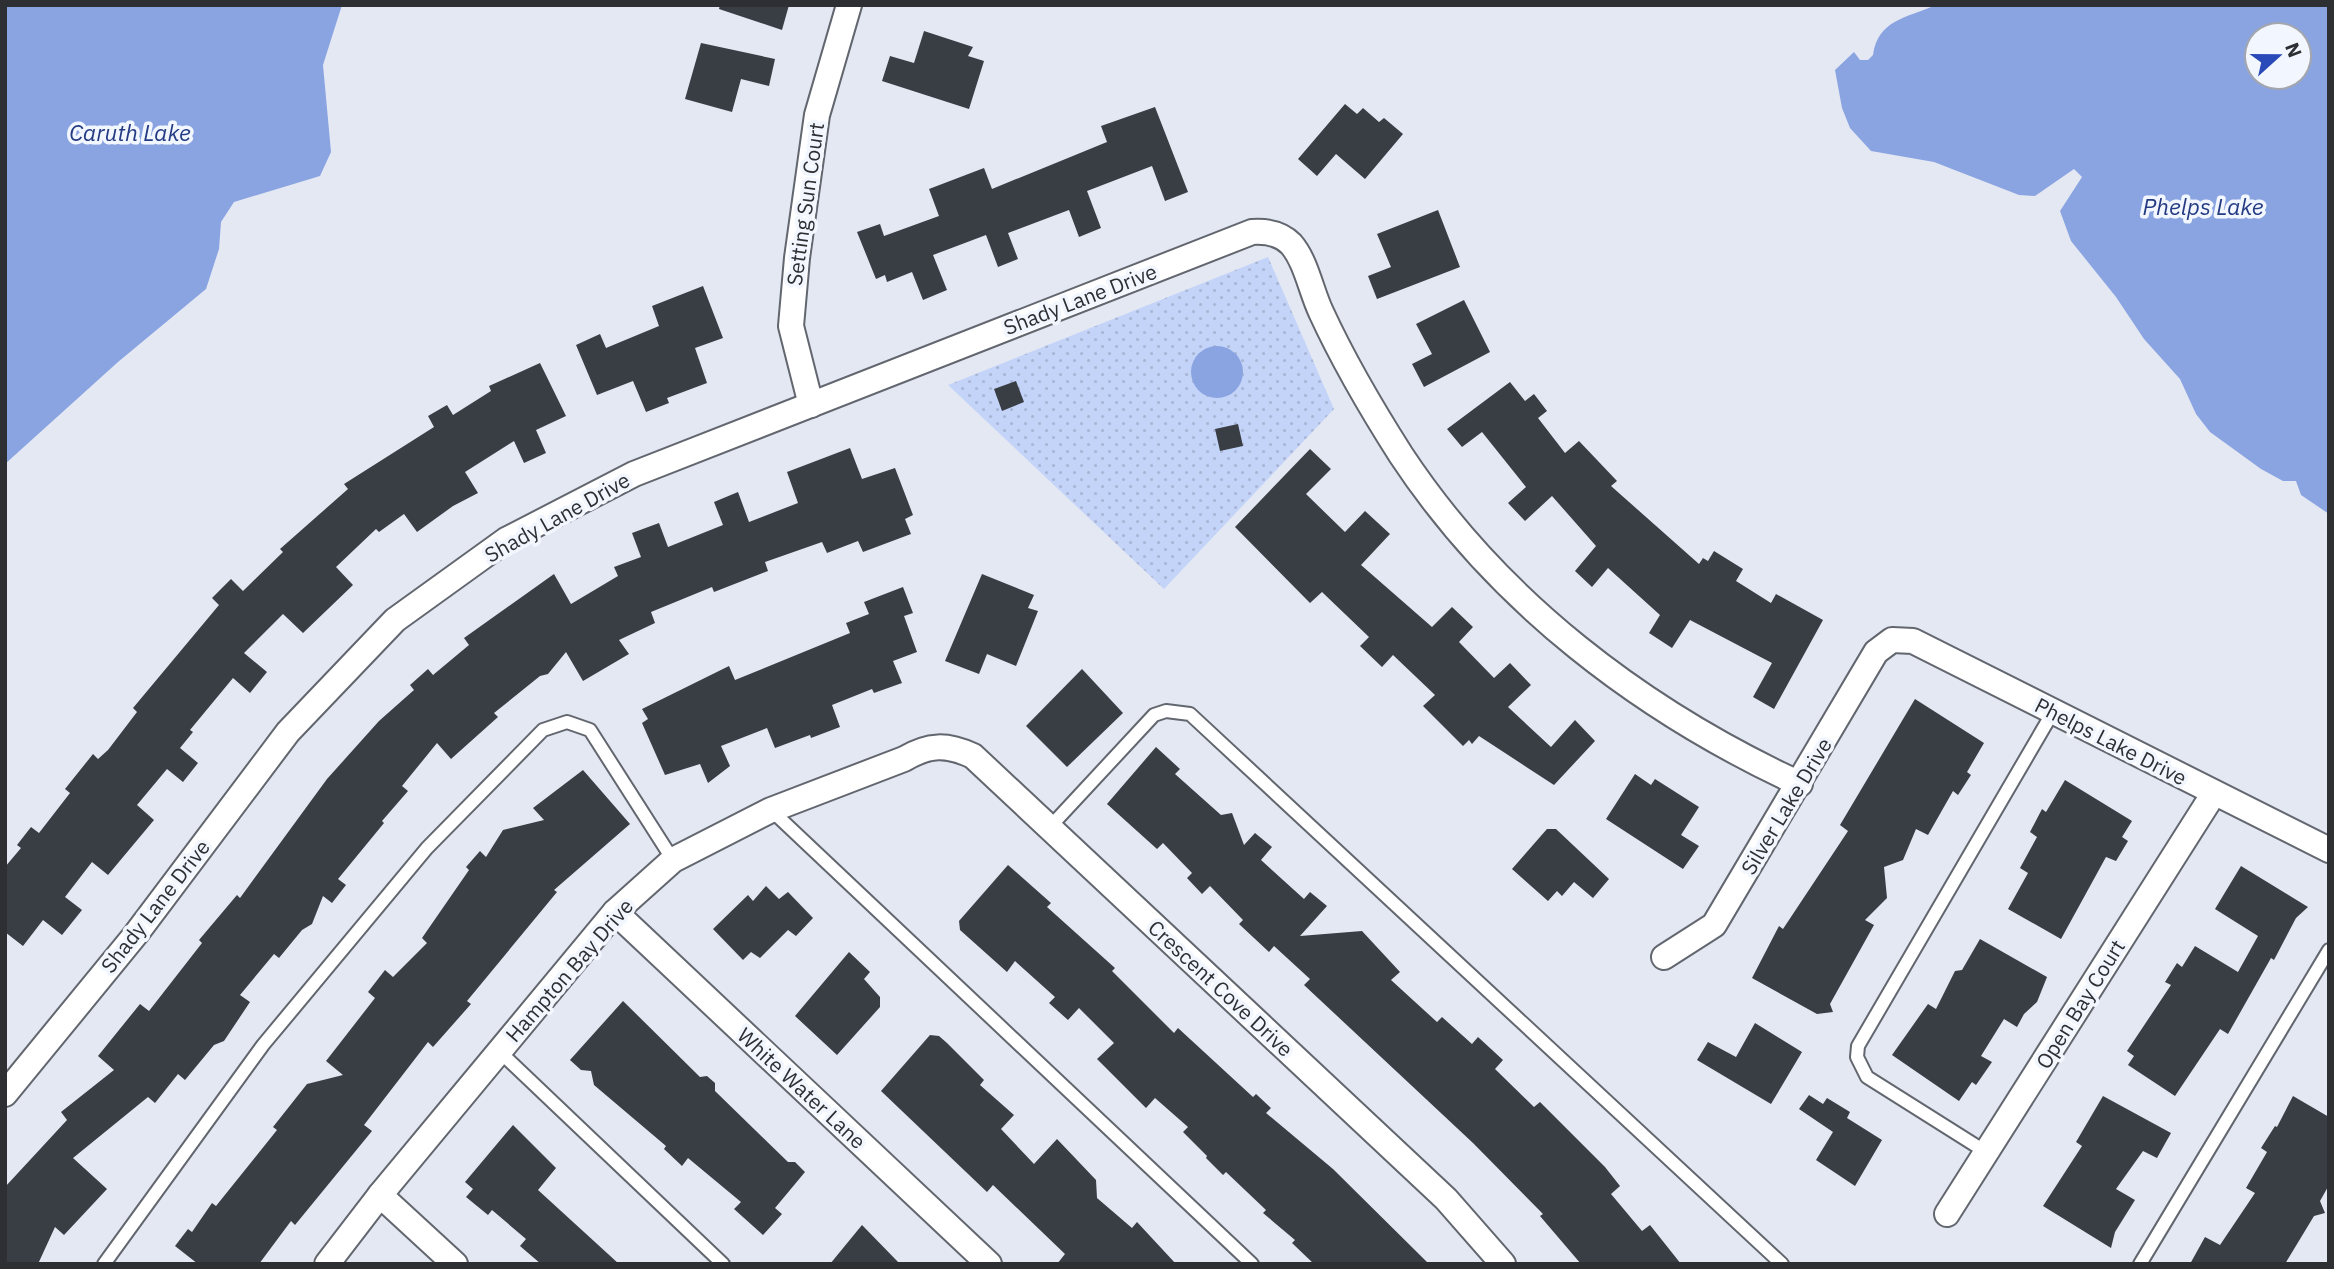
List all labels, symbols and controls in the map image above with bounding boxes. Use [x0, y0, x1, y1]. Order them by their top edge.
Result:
north arrow [2243, 21, 2313, 91]
text: N [2280, 39, 2308, 61]
water label: Caruth Lake [69, 117, 191, 147]
street label: Setting Sun Court [780, 121, 830, 287]
water label: Phelps Lake [2142, 191, 2264, 221]
street label: Shady Lane Drive [999, 257, 1161, 341]
street label: Shady Lane Drive [479, 466, 635, 568]
street label: Phelps Lake Drive [2030, 691, 2192, 791]
street label: Silver Lake Drive [1734, 732, 1838, 880]
street label: Shady Lane Drive [94, 834, 216, 978]
street label: Hampton Bay Drive [499, 892, 639, 1048]
street label: Crescent Cove Drive [1142, 913, 1300, 1063]
street label: Open Bay Court [2029, 934, 2131, 1074]
street label: White Water Lane [732, 1021, 872, 1155]

